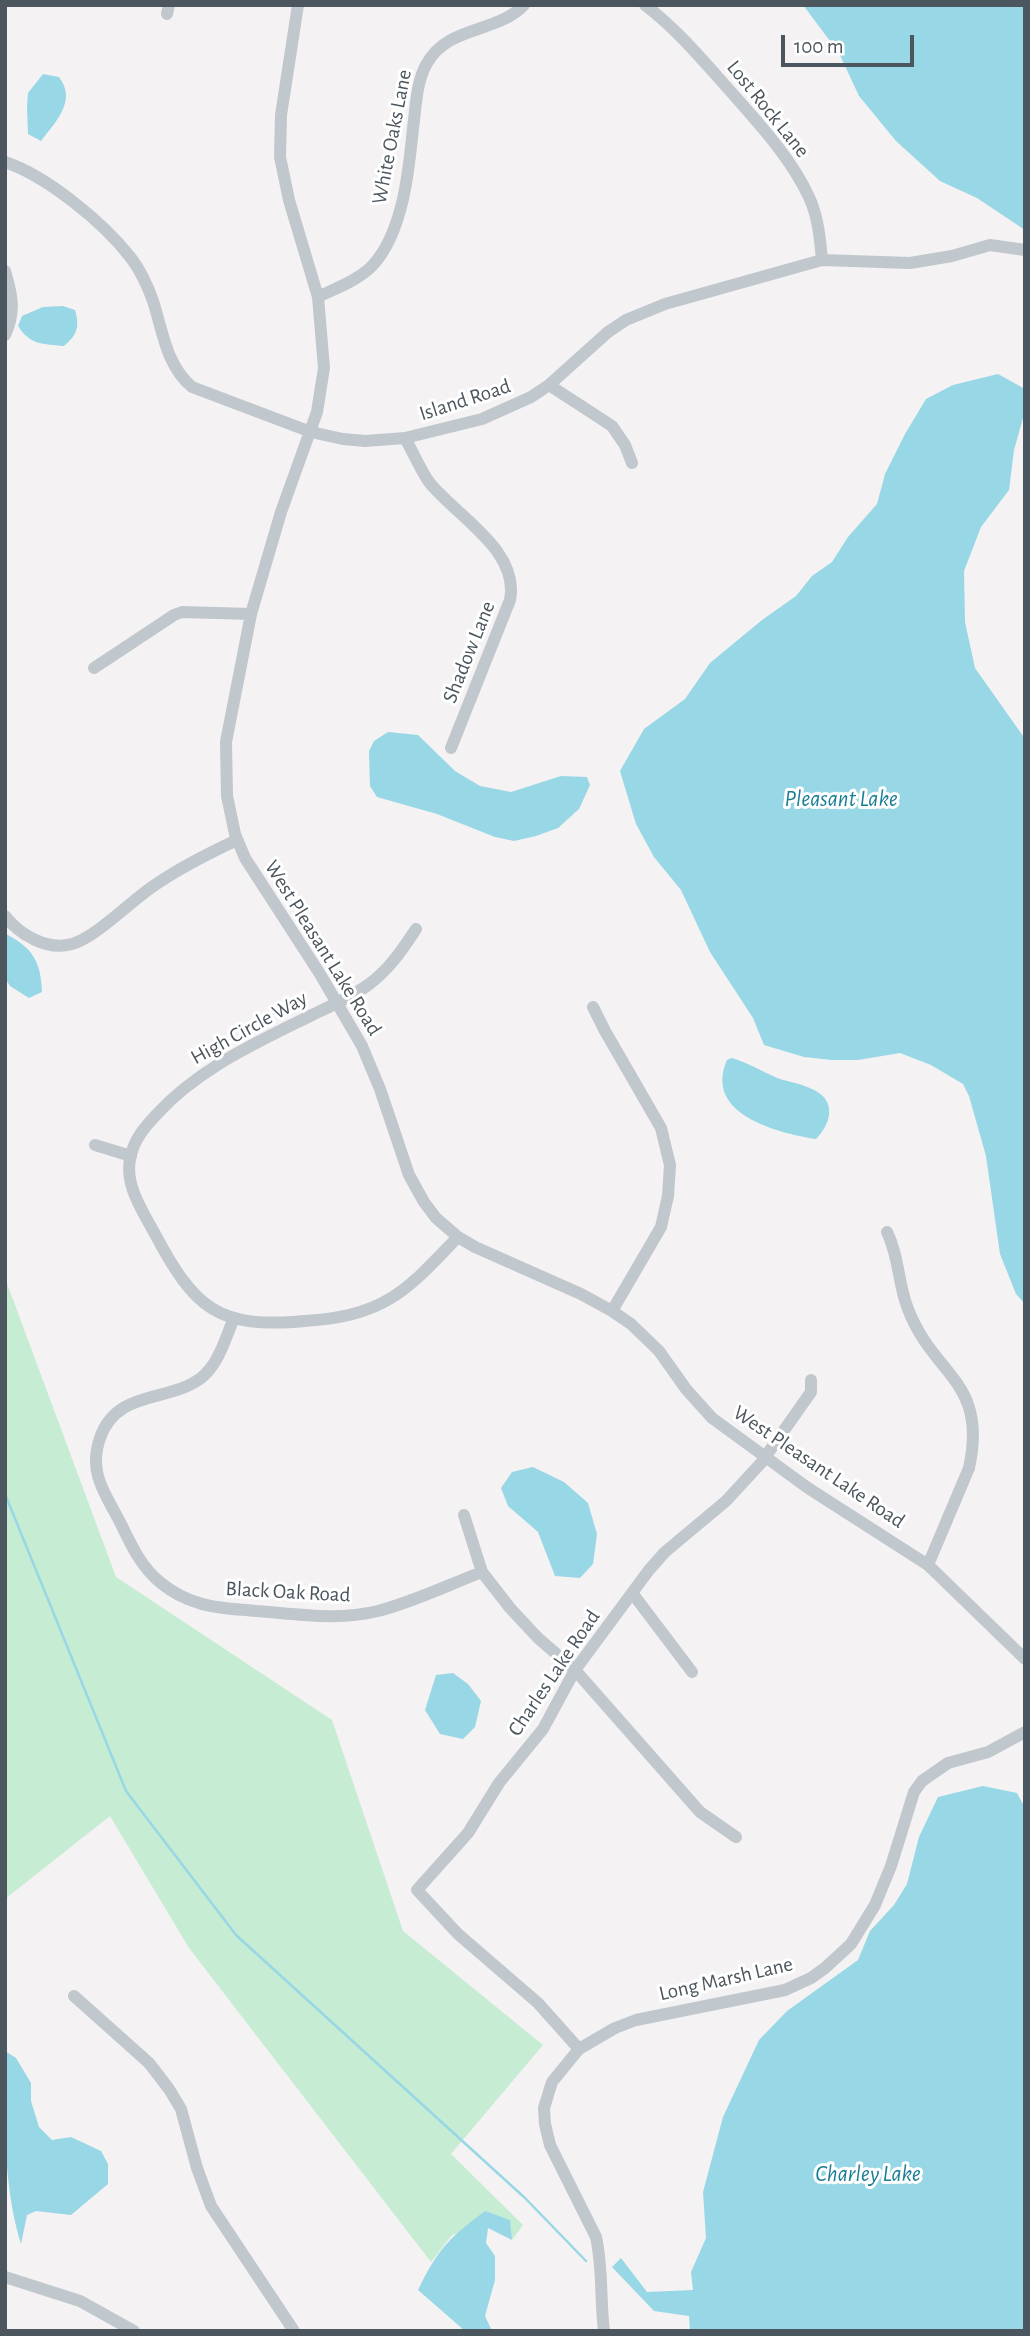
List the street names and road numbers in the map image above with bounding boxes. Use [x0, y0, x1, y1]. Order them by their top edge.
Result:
street label: Lost Rock Lane [721, 55, 815, 163]
street label: White Oaks Lane [367, 68, 417, 206]
street label: Island Road [416, 373, 514, 427]
street label: Shadow Lane [437, 597, 501, 707]
street label: West Pleasant Lake Road [259, 856, 387, 1040]
street label: High Circle Way [186, 986, 312, 1070]
street label: West Pleasant Lake Road [728, 1400, 910, 1534]
street label: Black Oak Road [225, 1576, 351, 1608]
street label: Charles Lake Road [503, 1605, 605, 1741]
street label: Long Marsh Lane [657, 1951, 795, 2007]

